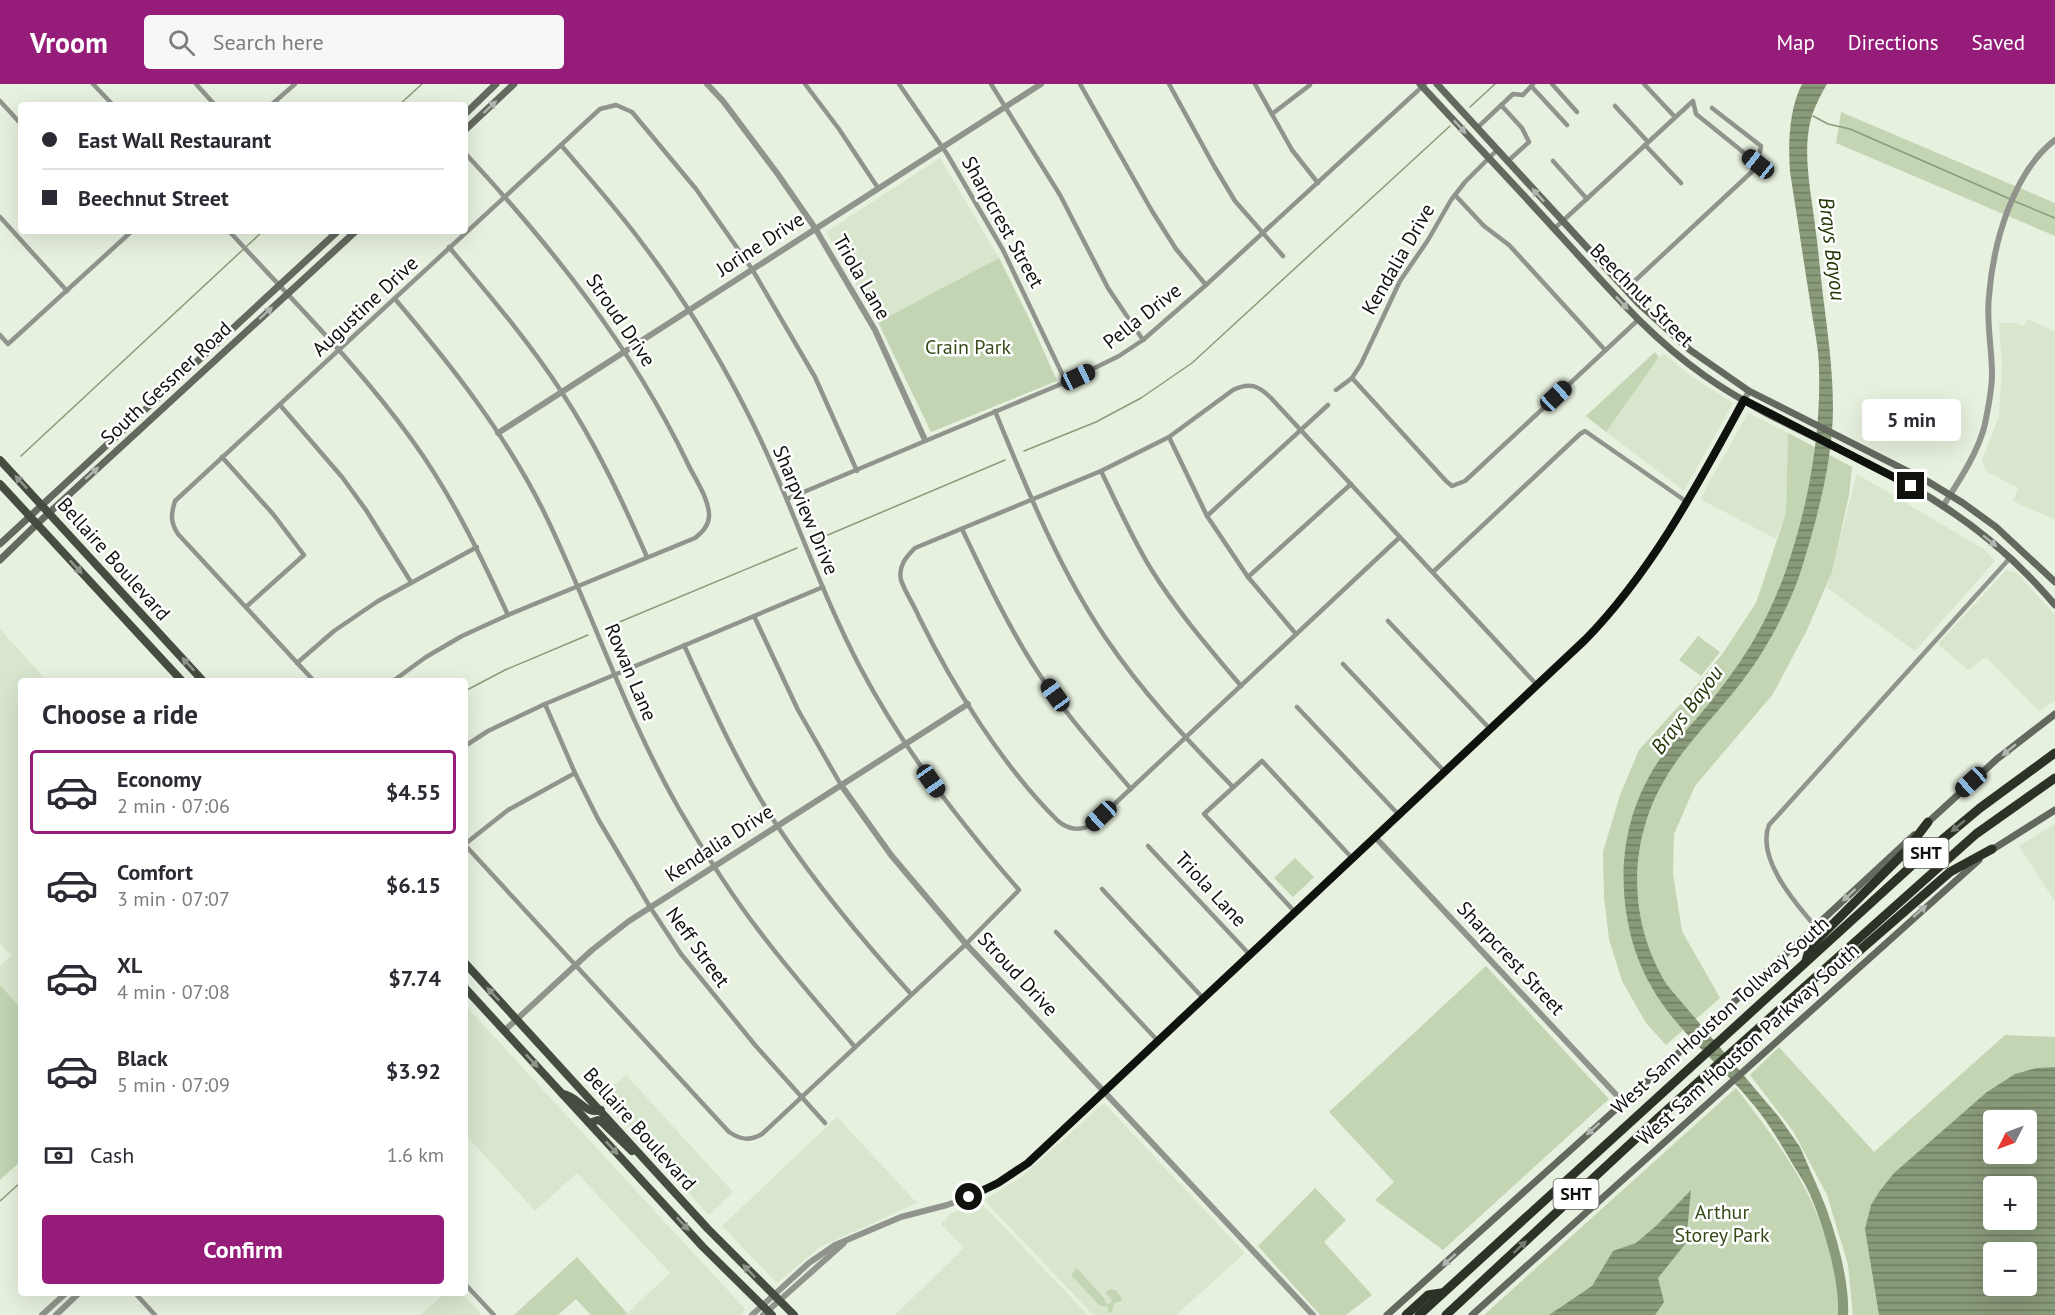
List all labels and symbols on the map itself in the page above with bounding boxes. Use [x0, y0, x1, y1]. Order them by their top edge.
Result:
one-way arrow [482, 100, 497, 114]
one-way arrow [1453, 119, 1466, 134]
car [1738, 146, 1778, 182]
street label: Sharpcrest Street [956, 152, 1050, 293]
one-way arrow [1532, 188, 1546, 202]
water label: Brays Bayou [1813, 196, 1852, 302]
street label: Kendalia Drive [1356, 199, 1440, 319]
street label: Jorine Drive [710, 206, 809, 283]
street label: Triola Lane [827, 230, 897, 324]
street label: Beechnut Street [1585, 238, 1700, 353]
street label: Augustine Drive [306, 250, 424, 362]
street label: Stroud Drive [580, 269, 662, 371]
street label: Pella Drive [1098, 277, 1186, 355]
one-way arrow [1615, 295, 1628, 310]
one-way arrow [259, 306, 274, 320]
street label: South Gessner Road [95, 316, 237, 450]
park label: Crain Park [925, 334, 1012, 360]
car [1058, 361, 1098, 393]
car [1537, 377, 1575, 415]
callout: 5 min [1862, 399, 1960, 441]
street label: Sharpview Drive [767, 441, 845, 579]
one-way arrow [84, 467, 99, 480]
route end [1897, 472, 1924, 499]
one-way arrow [14, 475, 28, 490]
street label: Bellaire Boulevard [52, 492, 176, 626]
one-way arrow [1982, 534, 1998, 547]
one-way arrow [69, 559, 83, 574]
street label: Rowan Lane [599, 619, 663, 725]
one-way arrow [181, 657, 195, 672]
water label: Brays Bayou [1645, 660, 1729, 759]
car [1037, 675, 1073, 715]
one-way arrow [2002, 743, 2017, 756]
car [913, 761, 949, 801]
car [1952, 763, 1990, 801]
car [1082, 797, 1120, 835]
street label: Kendalia Drive [660, 798, 778, 888]
one-way arrow [1951, 819, 1966, 832]
road number: SHT [1904, 838, 1948, 868]
street label: Triola Lane [1169, 846, 1253, 932]
one-way arrow [1842, 888, 1857, 901]
street label: Sharpcrest Street [1451, 895, 1571, 1021]
street label: Neff Street [660, 902, 736, 992]
one-way arrow [1912, 905, 1927, 918]
street label: West Sam Houston Tollway South [1606, 910, 1834, 1120]
street label: Stroud Drive [972, 926, 1064, 1022]
street label: West Sam Houston Parkway South [1631, 937, 1865, 1151]
one-way arrow [486, 986, 500, 1001]
one-way arrow [525, 1053, 538, 1068]
street label: Bellaire Boulevard [578, 1062, 702, 1196]
north arrow [1983, 1110, 2037, 1164]
one-way arrow [1586, 1122, 1601, 1136]
one-way arrow [605, 1141, 619, 1155]
road number: SHT [1554, 1179, 1598, 1209]
route start [955, 1183, 982, 1210]
park label: Arthur Storey Park [1674, 1199, 1770, 1248]
one-way arrow [675, 1217, 689, 1231]
one-way arrow [1512, 1240, 1526, 1254]
one-way arrow [1441, 1253, 1456, 1267]
one-way arrow [743, 1265, 757, 1279]

